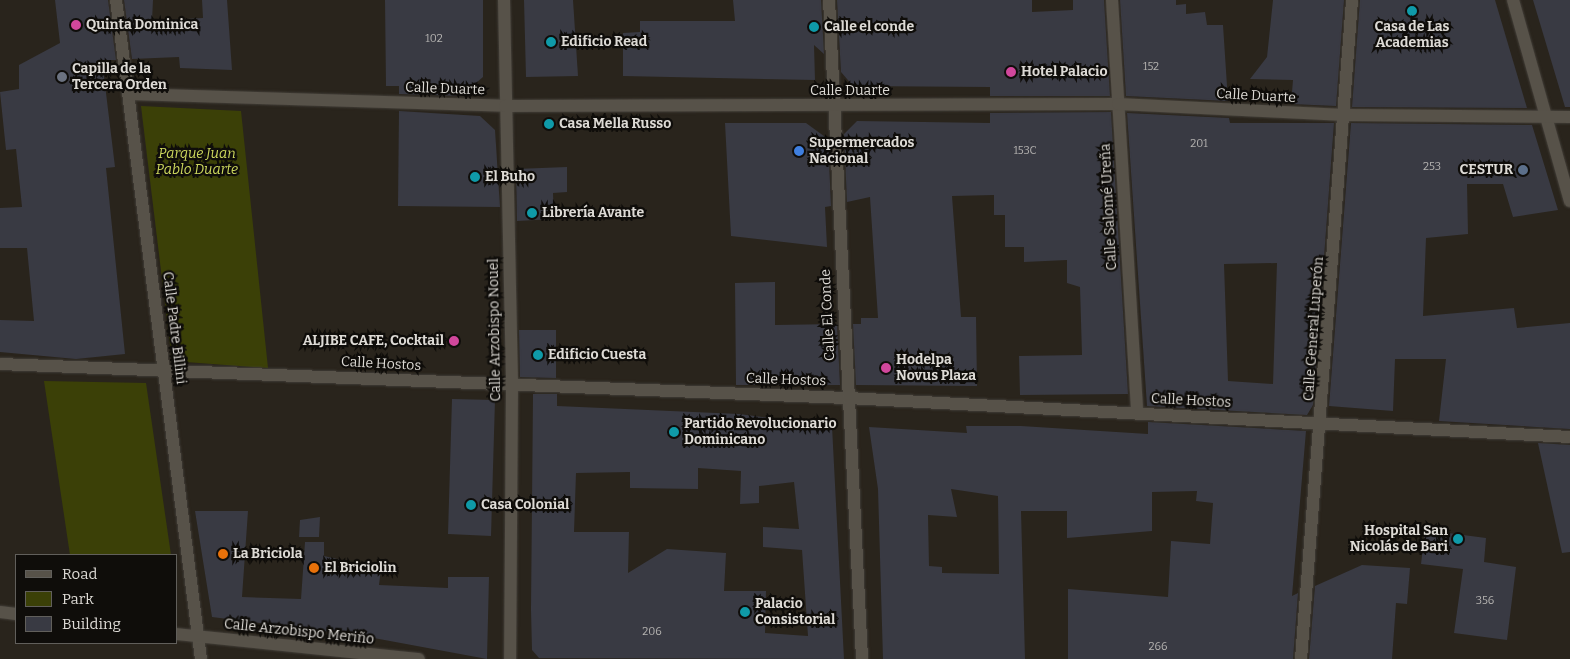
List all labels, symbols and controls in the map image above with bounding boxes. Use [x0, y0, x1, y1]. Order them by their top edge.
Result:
marker: Casa de Las Academias [1406, 5, 1418, 17]
place label: Quinta Dominica [86, 17, 198, 33]
marker: Quinta Dominica [70, 19, 82, 31]
place label: Calle el conde [824, 19, 914, 35]
place label: Casa de Las Academias [1375, 19, 1449, 52]
marker: Calle el conde [808, 21, 820, 33]
house number: 102 [425, 32, 443, 46]
place label: Edificio Read [561, 34, 647, 50]
marker: Edificio Read [545, 36, 557, 48]
house number: 152 [1143, 60, 1159, 74]
place label: Capilla de la Tercera Orden [72, 61, 167, 94]
place label: Hotel Palacio [1021, 64, 1108, 80]
marker: Hotel Palacio [1005, 66, 1017, 78]
marker: Capilla de la Tercera Orden [56, 71, 68, 83]
street label: Calle Duarte [405, 79, 485, 99]
street label: Calle Duarte [810, 83, 890, 99]
street label: Calle Duarte [1216, 86, 1296, 106]
place label: Casa Mella Russo [559, 116, 671, 132]
marker: Casa Mella Russo [543, 118, 555, 130]
place label: Supermercados Nacional [809, 135, 914, 168]
house number: 201 [1190, 137, 1208, 151]
street label: Calle Salomé Ureña [1097, 143, 1121, 271]
house number: 153C [1013, 144, 1037, 158]
marker: Supermercados Nacional [793, 145, 805, 157]
park label: Parque Juan Pablo Duarte [156, 146, 238, 178]
house number: 253 [1423, 160, 1441, 174]
place label: CESTUR [1459, 162, 1513, 178]
marker: CESTUR [1517, 164, 1529, 176]
place label: El Buho [485, 169, 535, 185]
marker: El Buho [469, 171, 481, 183]
place label: Librería Avante [542, 205, 644, 221]
marker: Librería Avante [526, 207, 538, 219]
street label: Calle General Luperón [1301, 256, 1327, 402]
street label: Calle Arzobispo Nouel [485, 258, 505, 402]
street label: Calle El Conde [817, 269, 839, 361]
street label: Calle Padre Billini [159, 271, 189, 385]
place label: ALJIBE CAFE, Cocktail [303, 333, 444, 349]
marker: ALJIBE CAFE, Cocktail [448, 335, 460, 347]
place label: Edificio Cuesta [548, 347, 646, 363]
marker: Edificio Cuesta [532, 349, 544, 361]
place label: Hodelpa Novus Plaza [896, 352, 976, 384]
street label: Calle Hostos [341, 354, 421, 374]
marker: Hodelpa Novus Plaza [880, 362, 892, 374]
street label: Calle Hostos [746, 370, 826, 390]
street label: Calle Hostos [1151, 391, 1231, 411]
place label: Partido Revolucionario Dominicano [684, 416, 836, 448]
marker: Partido Revolucionario Dominicano [668, 426, 680, 438]
place label: Casa Colonial [481, 497, 569, 513]
marker: Casa Colonial [465, 499, 477, 511]
place label: Hospital San Nicolás de Bari [1350, 523, 1448, 556]
marker: Hospital San Nicolás de Bari [1452, 533, 1464, 545]
place label: La Briciola [233, 546, 303, 562]
marker: La Briciola [217, 548, 229, 560]
legend [15, 554, 178, 644]
place label: El Briciolin [324, 560, 397, 576]
marker: El Briciolin [308, 562, 320, 574]
text: Road [62, 565, 97, 583]
text: Park [62, 590, 94, 608]
house number: 356 [1476, 594, 1494, 608]
place label: Palacio Consistorial [755, 596, 835, 628]
marker: Palacio Consistorial [739, 606, 751, 618]
text: Building [62, 615, 121, 633]
street label: Calle Arzobispo Meriño [223, 616, 375, 648]
house number: 206 [642, 625, 662, 639]
house number: 266 [1149, 640, 1167, 654]

